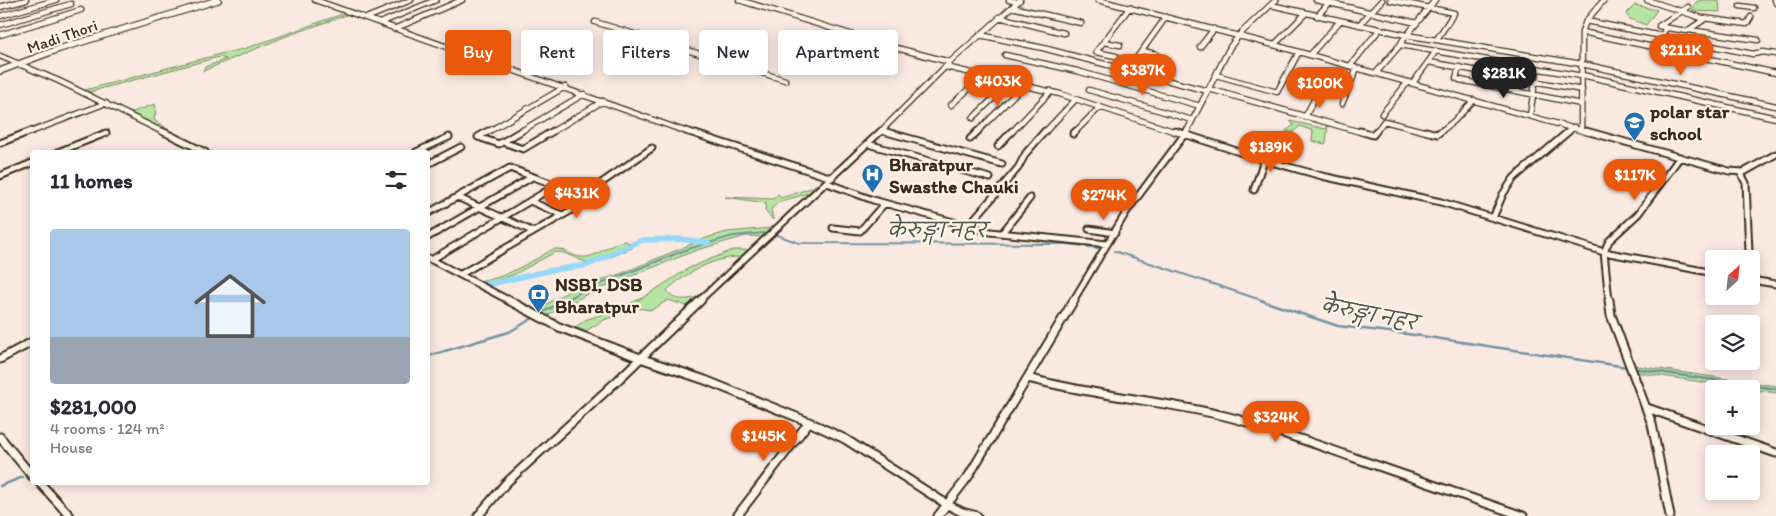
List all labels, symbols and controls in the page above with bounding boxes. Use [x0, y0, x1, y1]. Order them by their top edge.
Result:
street label: Madi Thori [24, 16, 100, 57]
chip: Buy [445, 30, 511, 75]
chip: Rent [521, 30, 593, 75]
chip: Filters [603, 30, 689, 75]
chip: New [699, 30, 768, 75]
chip: Apartment [778, 30, 898, 75]
pin: $211K [1646, 34, 1716, 76]
text: $211K [1660, 40, 1702, 59]
pin: $387K [1108, 54, 1178, 96]
pin: $281K [1469, 56, 1539, 99]
text: $387K [1121, 60, 1165, 79]
text: $281K [1483, 63, 1525, 82]
pin: $403K [963, 64, 1033, 107]
pin: $100K [1285, 66, 1355, 109]
text: $403K [975, 71, 1021, 90]
text: $100K [1297, 73, 1343, 92]
place label: polar star school [1649, 100, 1730, 145]
school or university icon: polar star school [1622, 110, 1646, 141]
pin: $189K [1236, 130, 1306, 173]
text: $189K [1250, 137, 1292, 156]
place label: Bharatpur Swasthe Chauki [889, 153, 1019, 198]
pin: $117K [1600, 158, 1670, 201]
hospital icon: Bharatpur Swasthe Chauki [861, 163, 885, 194]
text: $117K [1614, 165, 1656, 184]
icon: filters [382, 166, 410, 194]
text: 11 homes [50, 168, 133, 193]
pin: $431K [542, 176, 612, 219]
pin: $274K [1069, 178, 1139, 221]
text: $431K [555, 183, 599, 202]
text: $274K [1082, 185, 1126, 204]
water label: केरुङ्गा नहर [887, 213, 992, 245]
north arrow [1705, 250, 1760, 305]
map controls [1705, 250, 1760, 500]
icon: home [185, 261, 275, 351]
place label: NSBI, DSB Bharatpur [555, 273, 643, 318]
bank icon: NSBI, DSB Bharatpur [527, 283, 551, 314]
water label: केेरुङ्गा नहर [1318, 288, 1425, 339]
button: layers [1705, 315, 1760, 370]
button: + [1705, 380, 1760, 435]
text: $281,000 [50, 394, 137, 419]
pin: $324K [1241, 400, 1311, 443]
text: $324K [1253, 407, 1299, 426]
text: 4 rooms · 124 m² [50, 419, 165, 438]
pin: $145K [729, 420, 799, 462]
text: $145K [742, 426, 786, 445]
text: House [50, 438, 93, 457]
button: − [1705, 445, 1760, 500]

